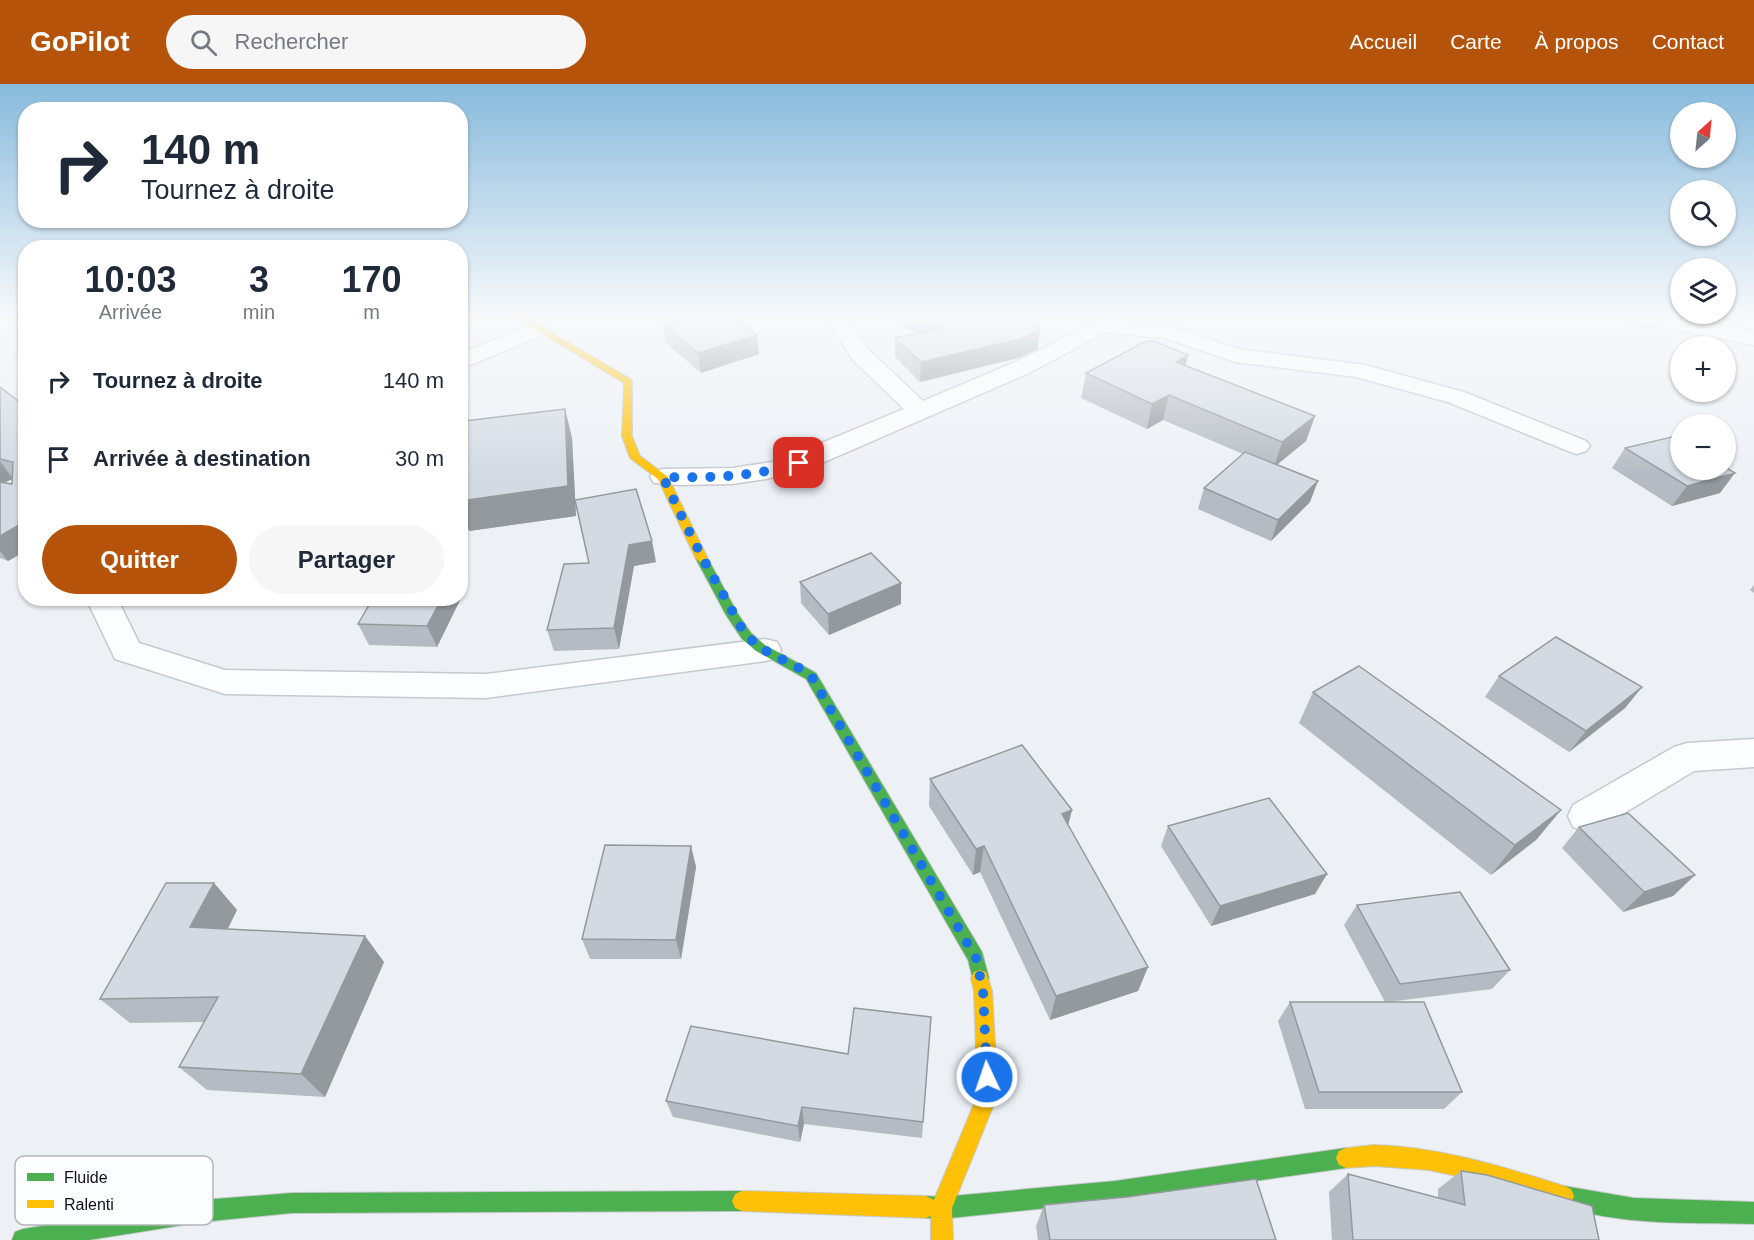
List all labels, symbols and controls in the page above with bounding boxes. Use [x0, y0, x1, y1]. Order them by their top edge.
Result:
search box [166, 15, 586, 69]
text: GoPilot [30, 26, 130, 57]
icon: search [187, 26, 220, 59]
text: Rechercher [235, 29, 348, 54]
text: Accueil [1350, 30, 1417, 53]
text: Carte [1450, 30, 1502, 53]
text: À propos [1535, 30, 1619, 53]
text: Contact [1652, 30, 1724, 53]
north arrow [1670, 102, 1736, 168]
map controls [1670, 102, 1736, 480]
icon: right [42, 126, 120, 204]
text: 140 m [141, 126, 260, 173]
text: Tournez à droite [141, 175, 335, 205]
button: search [1670, 180, 1736, 246]
button: layers [1670, 258, 1736, 324]
text: 10:03 [84, 259, 176, 300]
text: 3 [249, 259, 269, 300]
text: 170 [341, 259, 402, 300]
text: Arrivée [99, 301, 162, 323]
text: min [243, 301, 275, 323]
text: m [363, 301, 380, 323]
button: + [1670, 336, 1736, 402]
icon: right [42, 365, 75, 398]
text: Tournez à droite [93, 368, 263, 393]
text: 140 m [383, 368, 444, 393]
button: − [1670, 414, 1736, 480]
pin [773, 437, 824, 488]
icon: arrive [42, 443, 75, 476]
text: Arrivée à destination [93, 446, 311, 471]
text: 30 m [395, 446, 444, 471]
icon: arrive [782, 446, 815, 479]
button: Quitter [42, 525, 237, 594]
button: Partager [249, 525, 444, 594]
position arrow [955, 1045, 1019, 1109]
legend [15, 1156, 213, 1225]
text: Fluide [64, 1169, 108, 1186]
text: Ralenti [64, 1196, 114, 1213]

